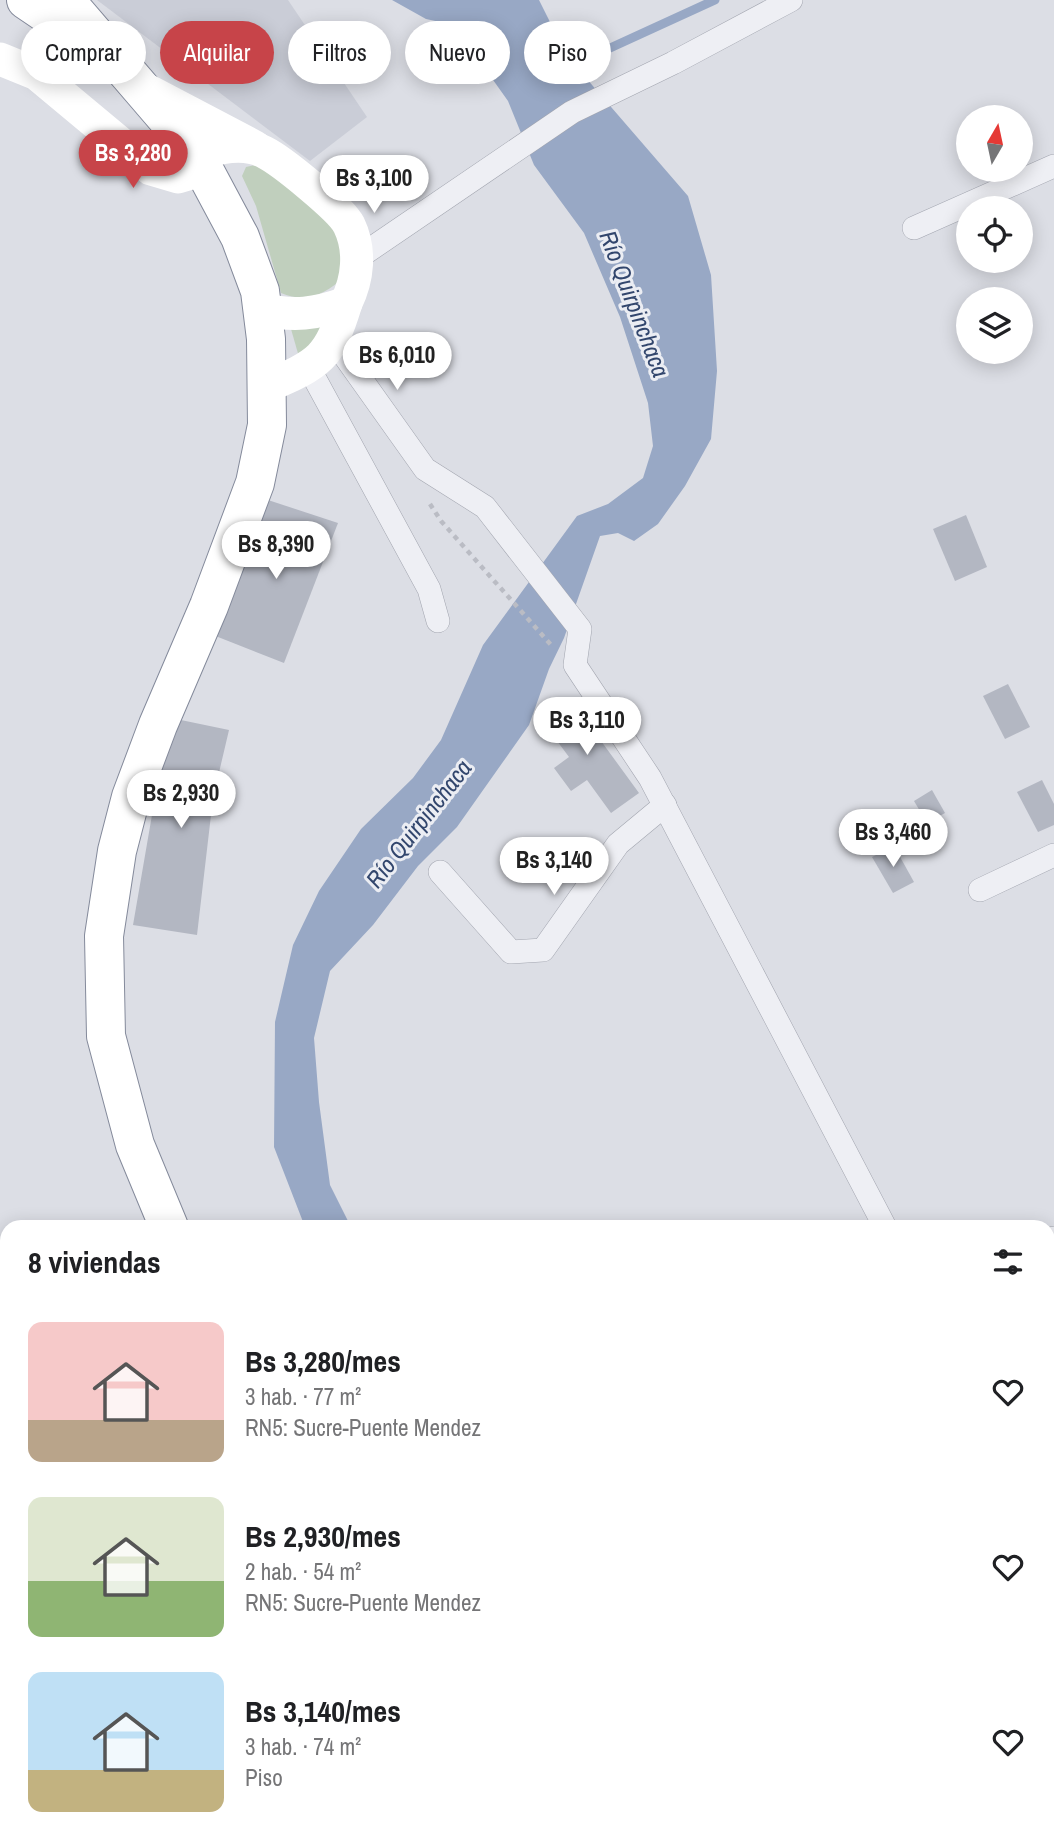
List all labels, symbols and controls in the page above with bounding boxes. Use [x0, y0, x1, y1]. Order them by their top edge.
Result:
chip: Comprar [21, 21, 146, 84]
chip: Alquilar [160, 21, 274, 84]
chip: Filtros [288, 21, 391, 84]
chip: Nuevo [405, 21, 510, 84]
chip: Piso [524, 21, 611, 84]
north arrow [956, 105, 1032, 182]
map controls [956, 105, 1033, 364]
pin: Bs 3,280 [61, 130, 205, 190]
text: Bs 3,280 [95, 137, 171, 168]
pin: Bs 3,100 [302, 156, 446, 215]
text: Bs 3,100 [336, 162, 412, 193]
button: locate [956, 196, 1033, 273]
water label: Río Quirpinchaca [592, 226, 678, 381]
button: layers [956, 287, 1033, 364]
pin: Bs 6,010 [325, 332, 469, 392]
text: Bs 6,010 [359, 339, 435, 370]
pin: Bs 8,390 [204, 522, 348, 581]
text: Bs 8,390 [238, 528, 314, 559]
pin: Bs 3,110 [515, 698, 659, 757]
text: Bs 3,110 [549, 704, 625, 735]
water label: Río Quirpinchaca [358, 753, 478, 894]
pin: Bs 2,930 [109, 770, 253, 830]
text: Bs 2,930 [143, 777, 219, 808]
pin: Bs 3,460 [821, 810, 965, 869]
text: Bs 3,460 [855, 816, 931, 847]
pin: Bs 3,140 [482, 838, 626, 897]
text: Bs 3,140 [516, 844, 592, 875]
text: 8 viviendas [28, 1242, 161, 1282]
icon: filters [989, 1243, 1027, 1281]
text: Bs 3,280/mes [245, 1341, 401, 1381]
icon: home [84, 1350, 168, 1434]
icon: heart [989, 1373, 1027, 1411]
text: 3 hab. · 77 m² [245, 1381, 361, 1412]
text: RN5: Sucre-Puente Mendez [245, 1412, 481, 1443]
text: Bs 2,930/mes [245, 1516, 401, 1556]
icon: home [84, 1525, 168, 1609]
icon: heart [989, 1548, 1027, 1586]
text: 2 hab. · 54 m² [245, 1556, 361, 1587]
text: RN5: Sucre-Puente Mendez [245, 1587, 481, 1618]
text: Bs 3,140/mes [245, 1691, 401, 1731]
icon: home [84, 1700, 168, 1784]
icon: heart [989, 1723, 1027, 1761]
text: 3 hab. · 74 m² [245, 1731, 361, 1762]
text: Piso [245, 1762, 283, 1793]

